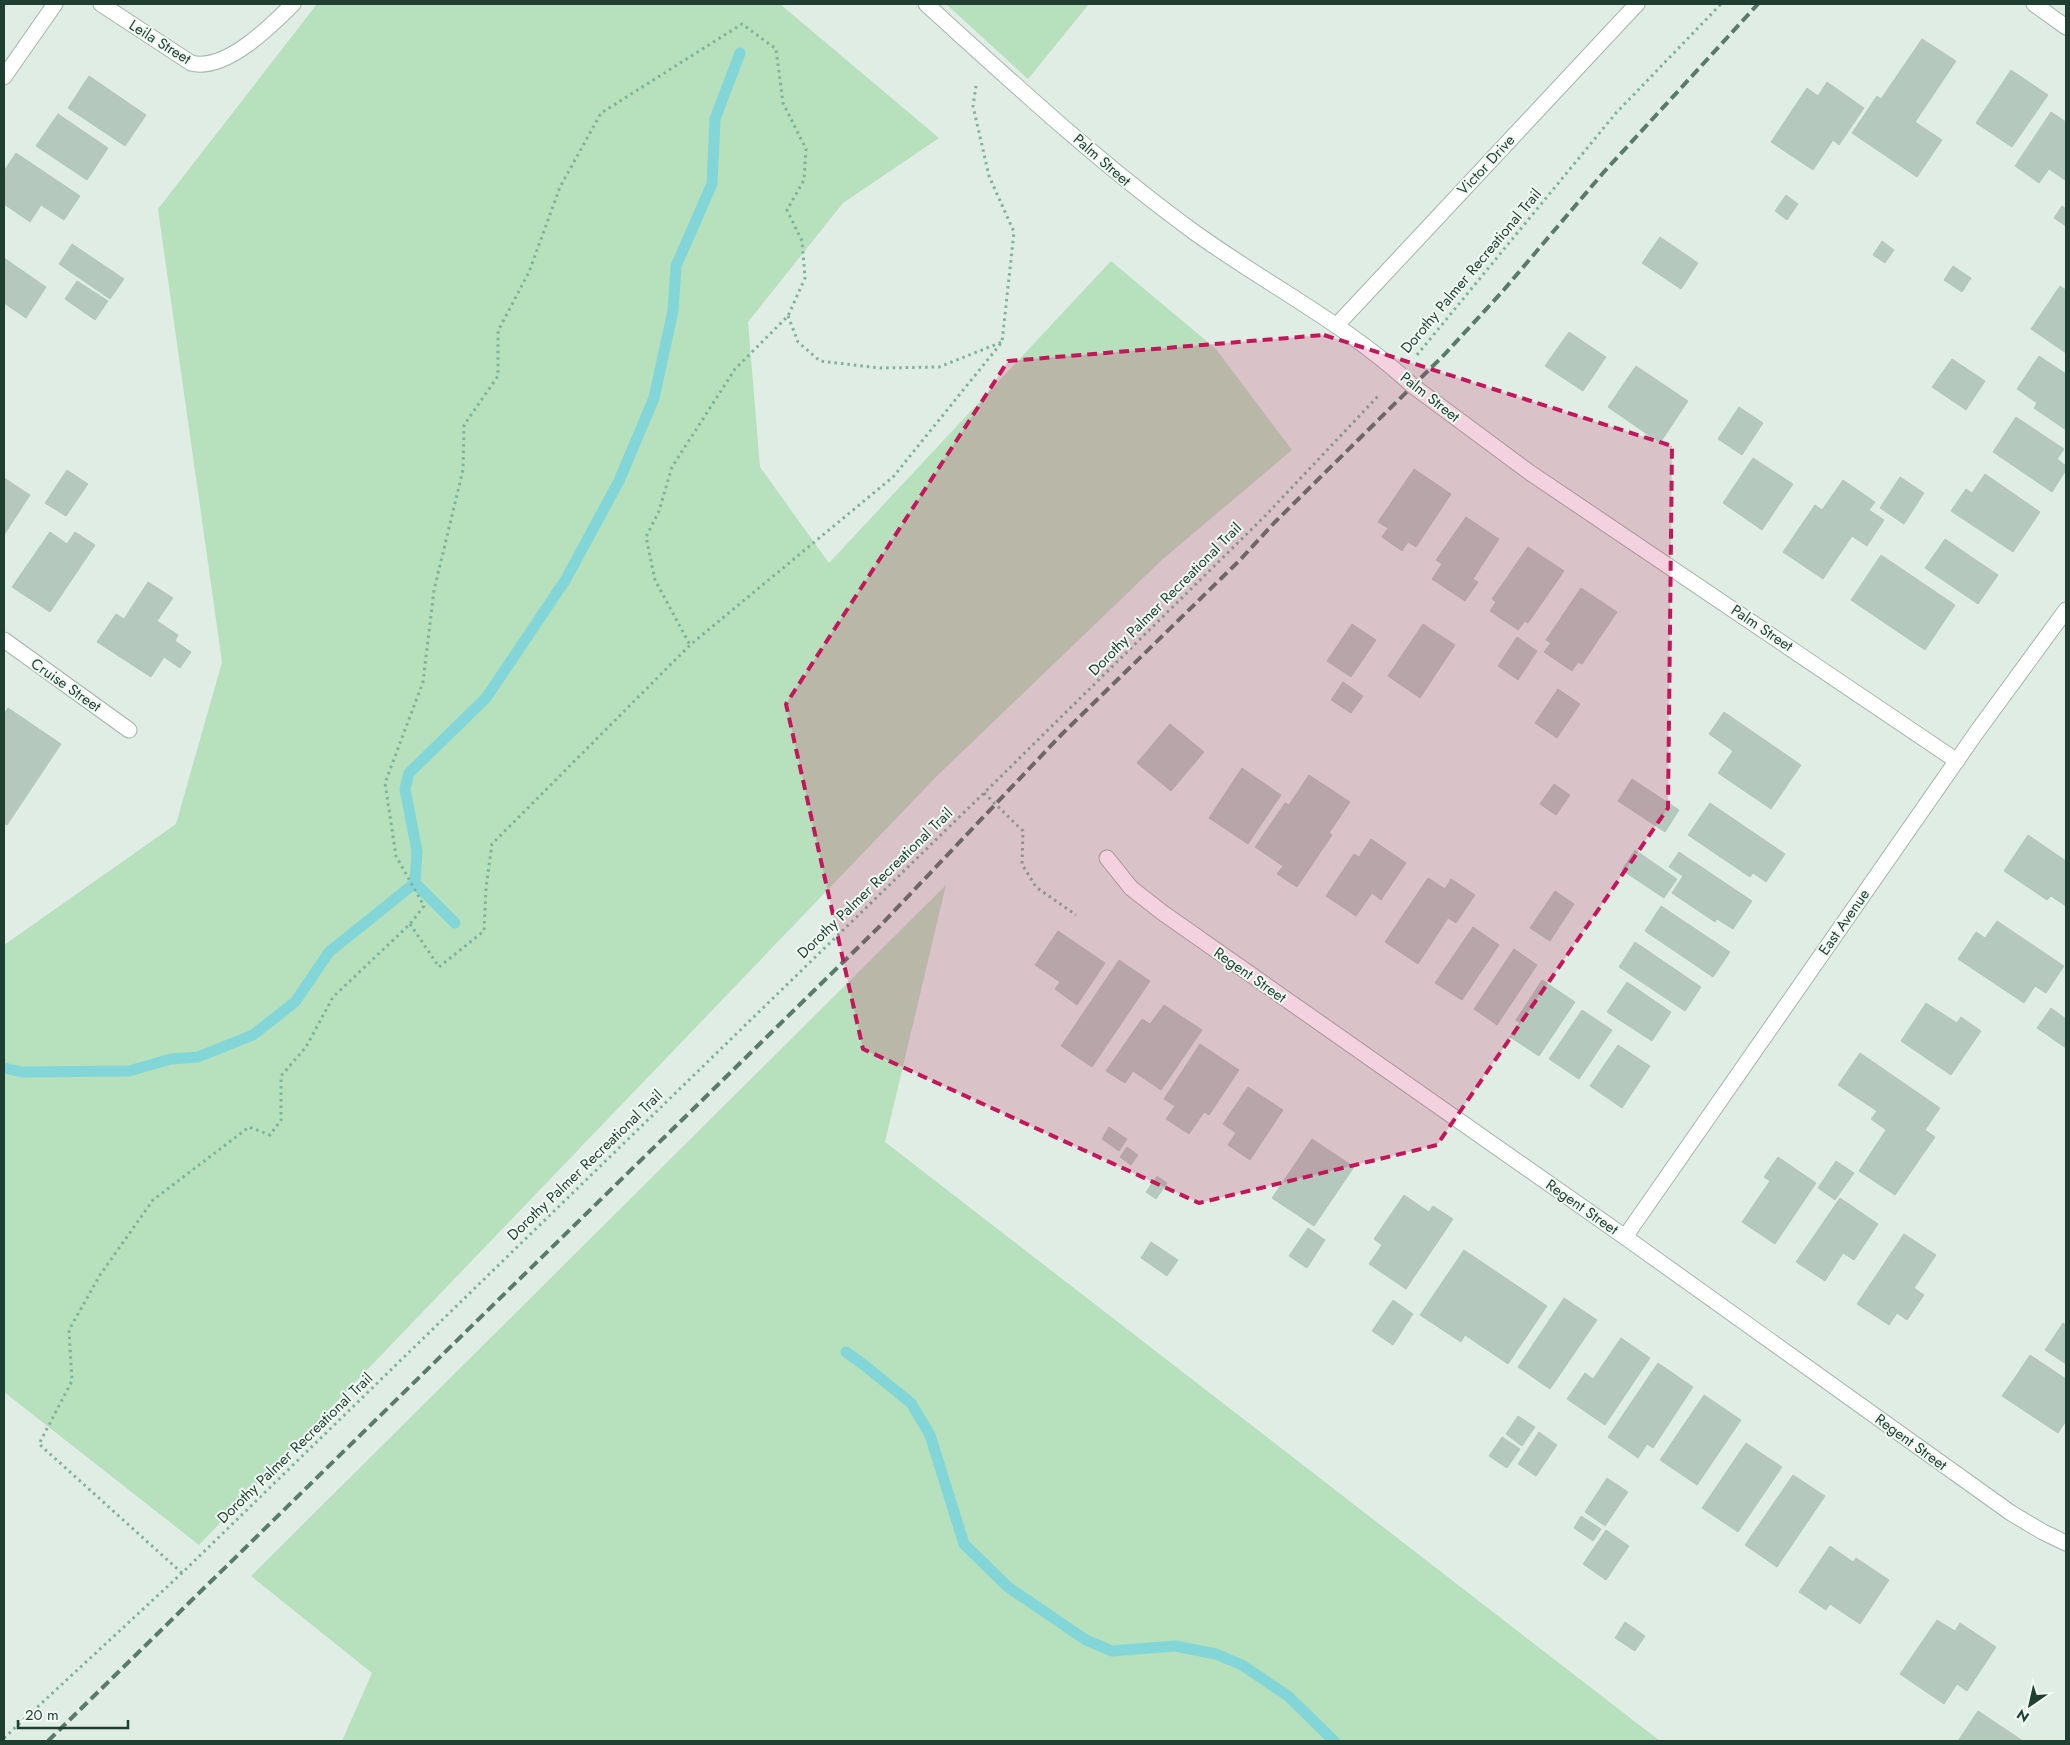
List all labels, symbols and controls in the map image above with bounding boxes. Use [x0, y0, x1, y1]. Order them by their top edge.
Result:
street label: Leila Street [125, 14, 196, 70]
street label: Palm Street [1068, 129, 1136, 192]
street label: Victor Drive [1452, 130, 1520, 200]
street label: Dorothy Palmer Recreational Trail [1395, 184, 1547, 358]
street label: Palm Street [1395, 367, 1465, 428]
street label: Dorothy Palmer Recreational Trail [1083, 517, 1247, 681]
street label: Palm Street [1727, 599, 1798, 657]
street label: Cruise Street [26, 653, 106, 718]
street label: Dorothy Palmer Recreational Trail [792, 803, 958, 963]
street label: East Avenue [1813, 884, 1875, 960]
street label: Regent Street [1209, 942, 1291, 1008]
street label: Dorothy Palmer Recreational Trail [502, 1085, 668, 1245]
street label: Regent Street [1541, 1174, 1623, 1240]
street label: Dorothy Palmer Recreational Trail [212, 1368, 378, 1528]
street label: Regent Street [1870, 1408, 1952, 1476]
north arrow [2005, 1680, 2055, 1730]
scale bar [18, 1698, 128, 1730]
text: 20 m [25, 1704, 59, 1726]
text: N [2013, 1704, 2033, 1727]

